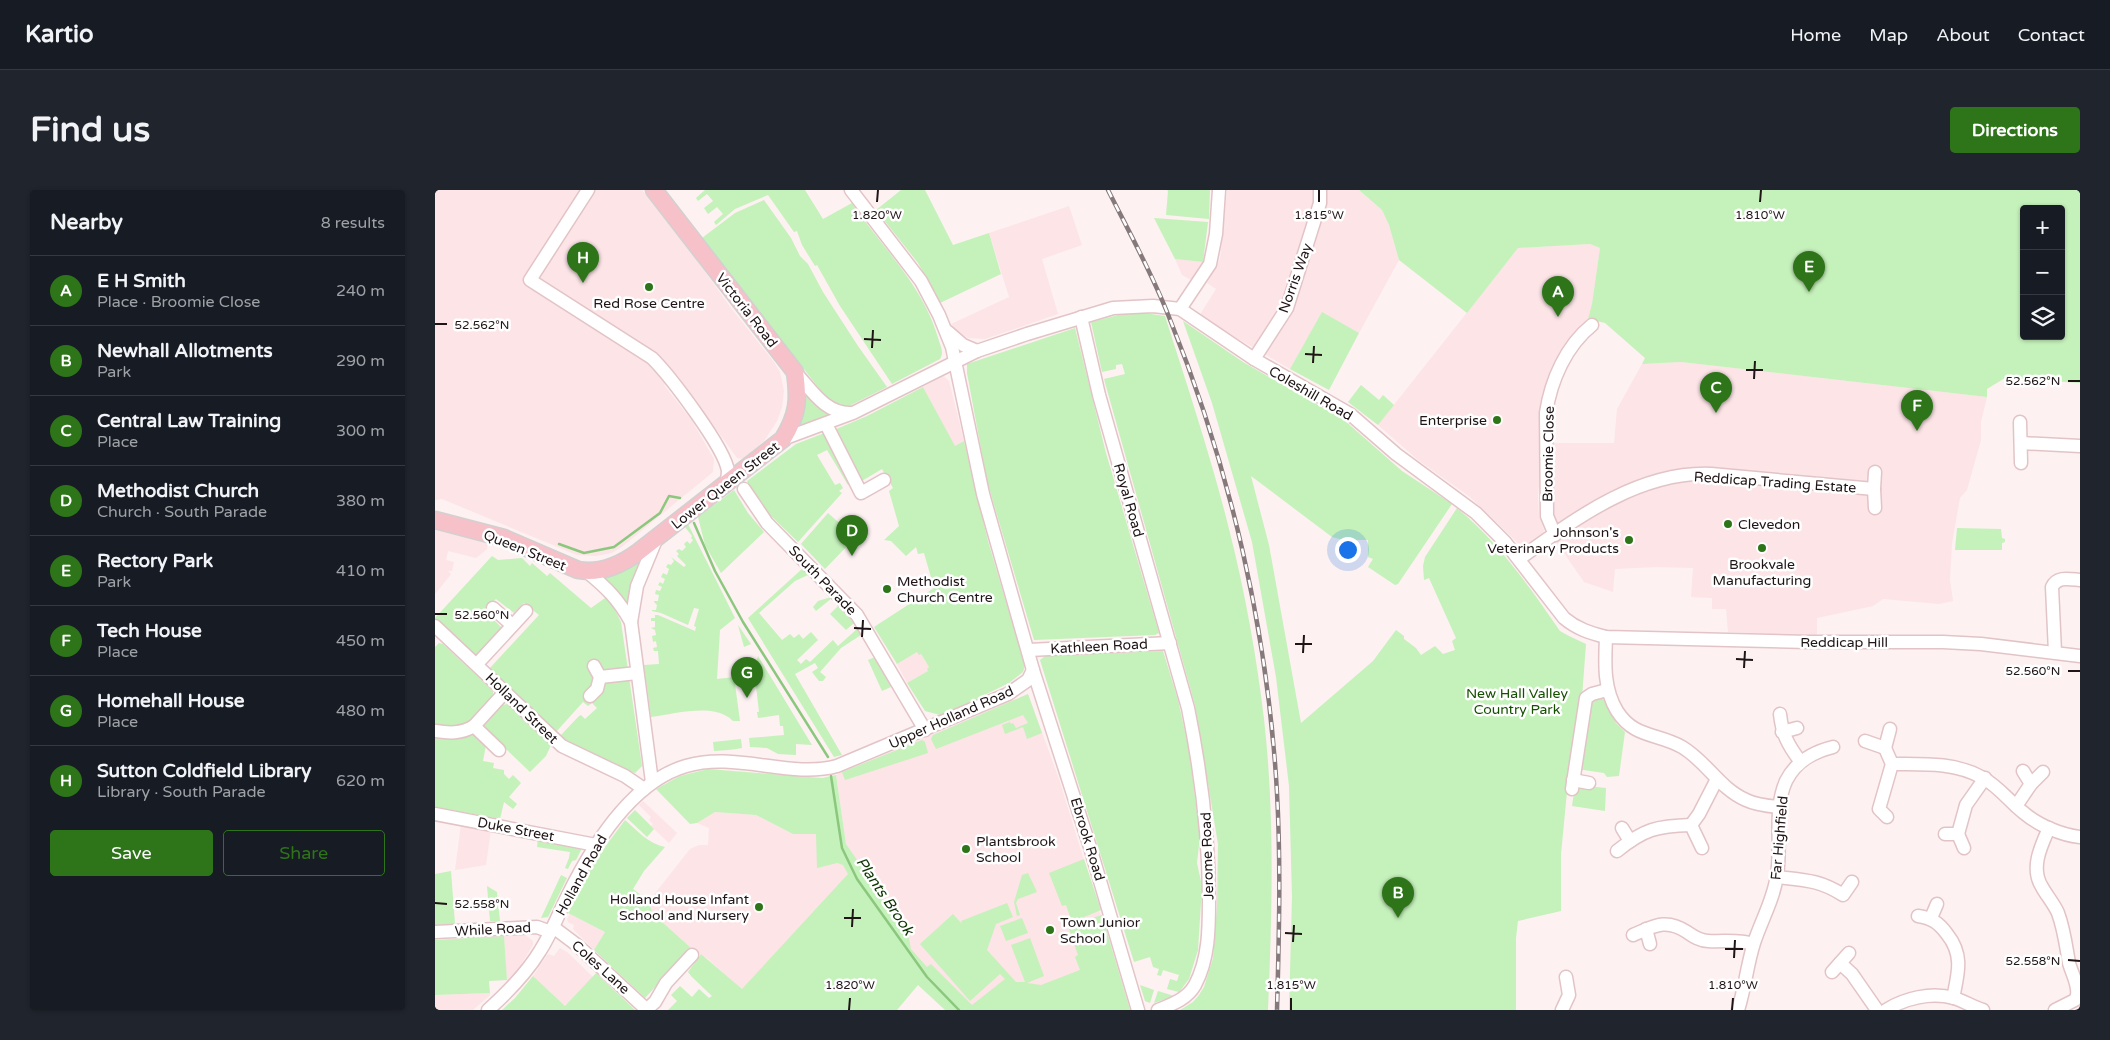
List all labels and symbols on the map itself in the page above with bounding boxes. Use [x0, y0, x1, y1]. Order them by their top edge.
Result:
text: 1.820°W [852, 208, 902, 222]
text: 1.815°W [1294, 208, 1344, 222]
text: 1.810°W [1735, 208, 1785, 222]
street label: Norris Way [1275, 241, 1316, 315]
pin: H [567, 242, 599, 283]
pin: E [1793, 251, 1825, 292]
street label: Victoria Road [712, 270, 781, 351]
pin: A [1542, 276, 1574, 317]
marker: Red Rose Centre [643, 281, 655, 293]
place label: Red Rose Centre [593, 295, 705, 312]
text: 52.562°N [455, 318, 509, 332]
street label: Coleshill Road [1266, 363, 1356, 424]
pin: C [1700, 372, 1732, 413]
text: 52.562°N [2006, 374, 2060, 388]
pin: F [1901, 390, 1933, 431]
street label: Broomie Close [1539, 406, 1558, 502]
place label: Enterprise [1419, 412, 1487, 429]
marker: Enterprise [1491, 414, 1503, 426]
street label: Lower Queen Street [668, 438, 783, 533]
street label: Royal Road [1110, 461, 1147, 539]
street label: Reddicap Trading Estate [1693, 468, 1857, 497]
pin: D [836, 515, 868, 556]
place label: Clevedon [1738, 516, 1800, 533]
marker: Clevedon [1722, 518, 1734, 530]
place label: Johnson's Veterinary Products [1487, 524, 1619, 557]
street label: Queen Street [481, 526, 569, 575]
marker: Johnson's Veterinary Products [1623, 534, 1635, 546]
your location [1335, 537, 1361, 563]
street label: South Parade [785, 542, 860, 619]
marker: Brookvale Manufacturing [1756, 542, 1768, 554]
place label: Brookvale Manufacturing [1713, 556, 1811, 589]
place label: Methodist Church Centre [897, 573, 993, 606]
marker: Methodist Church Centre [881, 583, 893, 595]
text: 52.560°N [455, 608, 509, 622]
street label: Reddicap Hill [1800, 634, 1888, 651]
street label: Kathleen Road [1050, 635, 1148, 658]
pin: G [731, 657, 763, 698]
text: 52.560°N [2006, 664, 2060, 678]
street label: Holland Street [482, 669, 562, 748]
street label: Upper Holland Road [886, 682, 1016, 753]
park label: New Hall Valley Country Park [1466, 685, 1568, 718]
street label: Ebrook Road [1067, 795, 1108, 883]
street label: Far Highfield [1767, 795, 1792, 881]
street label: Jerome Road [1197, 812, 1218, 900]
street label: Duke Street [476, 814, 556, 845]
street label: Holland Road [552, 832, 611, 919]
place label: Plantsbrook School [976, 833, 1056, 866]
marker: Plantsbrook School [960, 843, 972, 855]
water label: Plants Brook [852, 854, 919, 940]
pin: B [1382, 877, 1414, 918]
place label: Holland House Infant School and Nursery [610, 891, 750, 924]
text: 52.558°N [455, 897, 509, 911]
marker: Holland House Infant School and Nursery [753, 901, 765, 913]
place label: Town Junior School [1060, 914, 1141, 947]
street label: While Road [454, 919, 532, 940]
marker: Town Junior School [1044, 924, 1056, 936]
street label: Coles Lane [568, 937, 633, 998]
text: 52.558°N [2006, 954, 2060, 968]
text: 1.820°W [825, 978, 875, 992]
text: 1.815°W [1266, 978, 1316, 992]
text: 1.810°W [1708, 978, 1758, 992]

